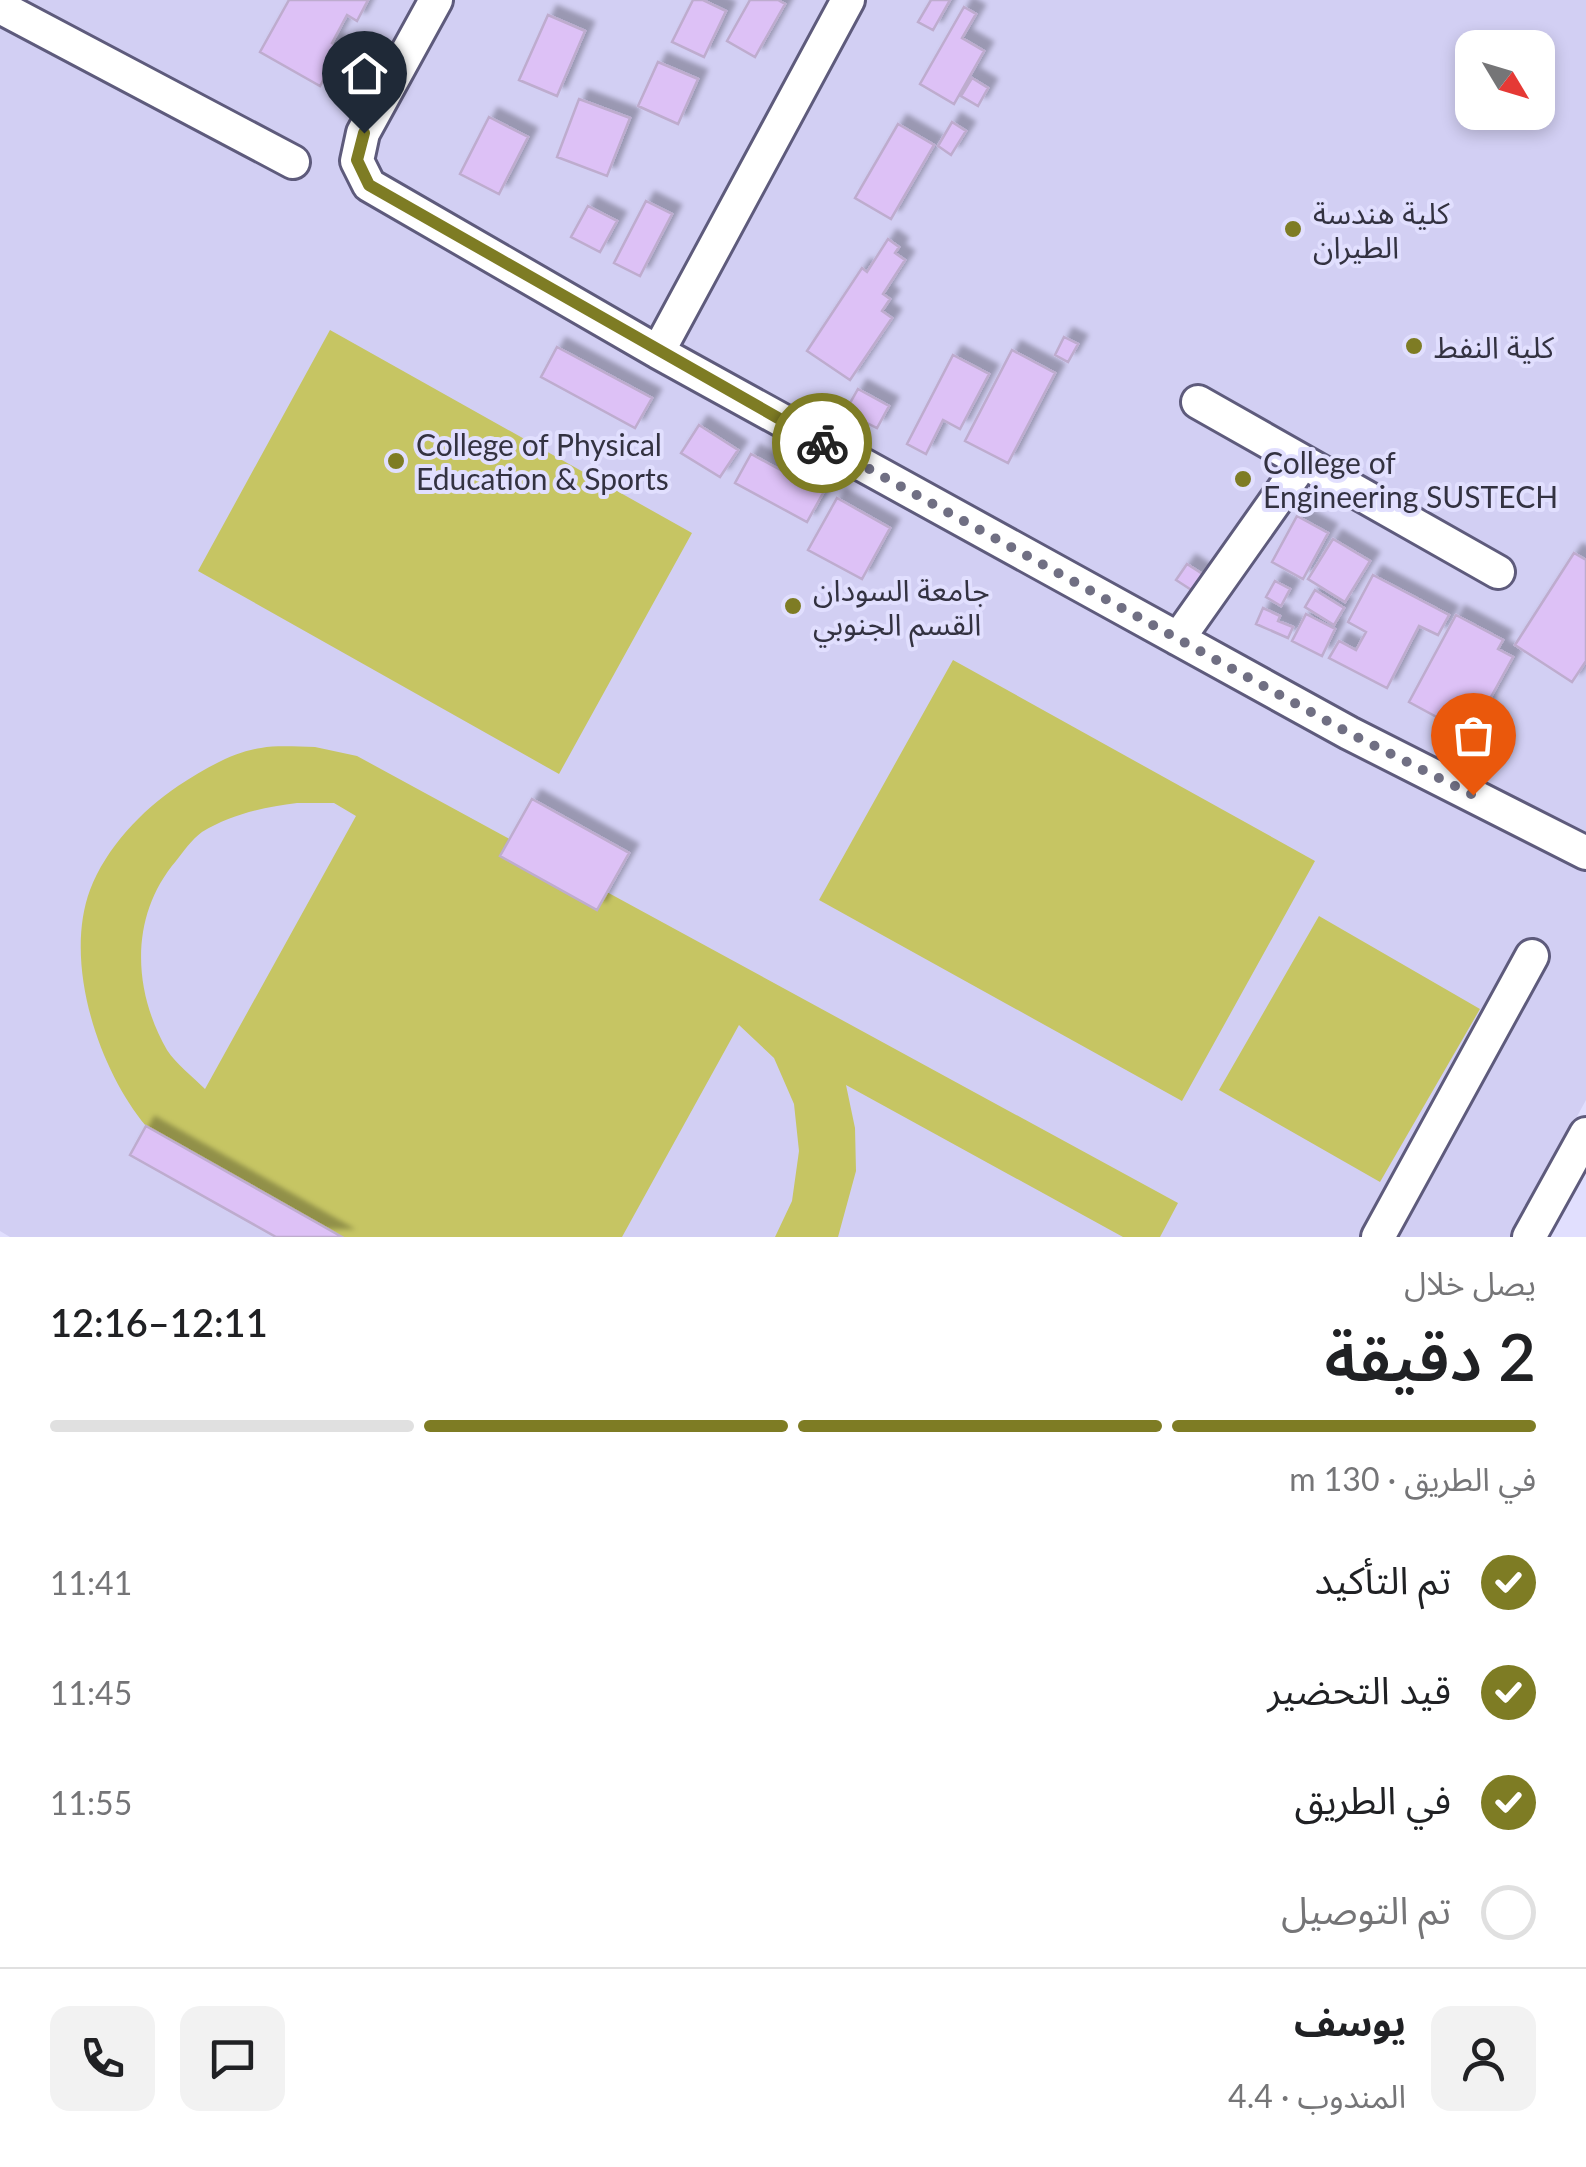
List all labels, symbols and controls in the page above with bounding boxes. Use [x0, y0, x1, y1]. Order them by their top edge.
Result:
north arrow [1455, 30, 1555, 130]
map controls [1455, 30, 1555, 130]
pin [322, 31, 407, 134]
icon: home [337, 46, 392, 101]
place label: كلية هندسة الطيران [1313, 194, 1450, 265]
marker: كلية هندسة الطيران [1282, 218, 1304, 240]
place label: كلية النفط [1434, 328, 1554, 364]
marker: كلية النفط [1403, 335, 1425, 357]
courier [772, 393, 872, 493]
icon: bike [795, 416, 850, 471]
place label: College of Physical Education & Sports [416, 426, 669, 496]
place label: College of Engineering SUSTECH [1263, 444, 1558, 514]
marker: College of Physical Education & Sports [385, 450, 407, 472]
marker: College of Engineering SUSTECH [1232, 468, 1254, 490]
place label: جامعة السودان القسم الجنوبي [813, 571, 990, 648]
marker: جامعة السودان القسم الجنوبي [782, 595, 804, 617]
pin [1431, 693, 1516, 796]
icon: bag [1446, 708, 1501, 763]
text: يصل خلال [1404, 1263, 1536, 1302]
text: 12:11–12:16 [50, 1299, 268, 1345]
text: 2 دقيقة [1324, 1317, 1536, 1395]
text: في الطريق · 130 m [1289, 1459, 1536, 1498]
icon: check [1481, 1555, 1536, 1610]
text: تم التأكيد [1314, 1556, 1451, 1602]
text: 11:41 [50, 1563, 132, 1602]
icon: check [1481, 1665, 1536, 1720]
text: قيد التحضير [1267, 1666, 1451, 1712]
text: 11:45 [50, 1673, 132, 1712]
icon: check [1481, 1775, 1536, 1830]
text: في الطريق [1294, 1776, 1451, 1822]
text: 11:55 [50, 1783, 132, 1822]
text: تم التوصيل [1281, 1886, 1451, 1932]
text: يوسف [1294, 1998, 1406, 2044]
button: phone [50, 2006, 155, 2111]
button: chat [180, 2006, 285, 2111]
button: person [1431, 2006, 1536, 2111]
text: المندوب · 4.4 [1228, 2076, 1406, 2115]

